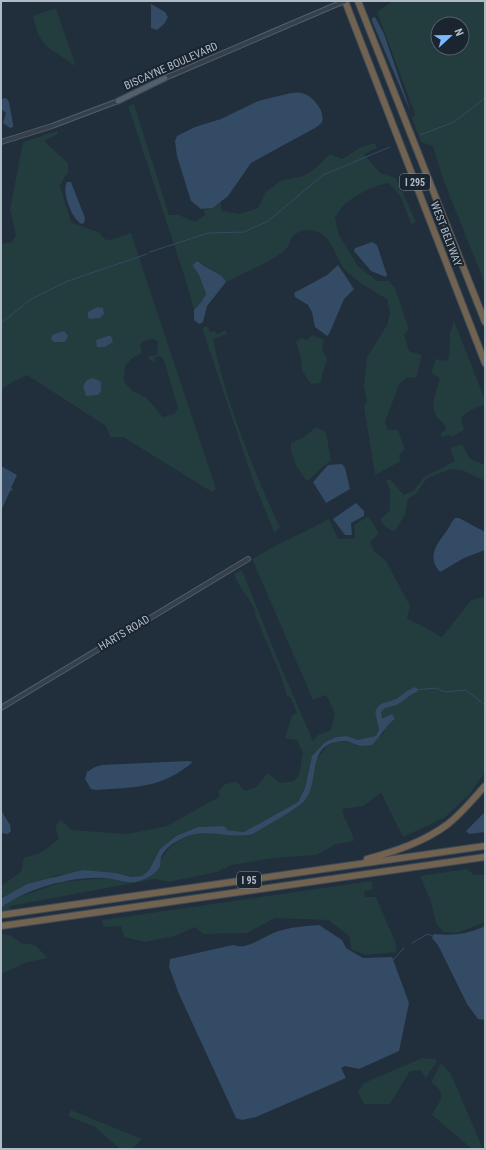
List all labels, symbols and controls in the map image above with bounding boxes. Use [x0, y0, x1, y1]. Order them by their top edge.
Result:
north arrow [430, 16, 470, 56]
text: N [452, 27, 466, 38]
street label: BISCAYNE BOULEVARD [122, 40, 220, 92]
road number: I 295 [400, 174, 430, 190]
street label: WEST BELTWAY [428, 200, 464, 268]
street label: HARTS ROAD [96, 613, 152, 653]
road number: I 95 [237, 872, 261, 888]

